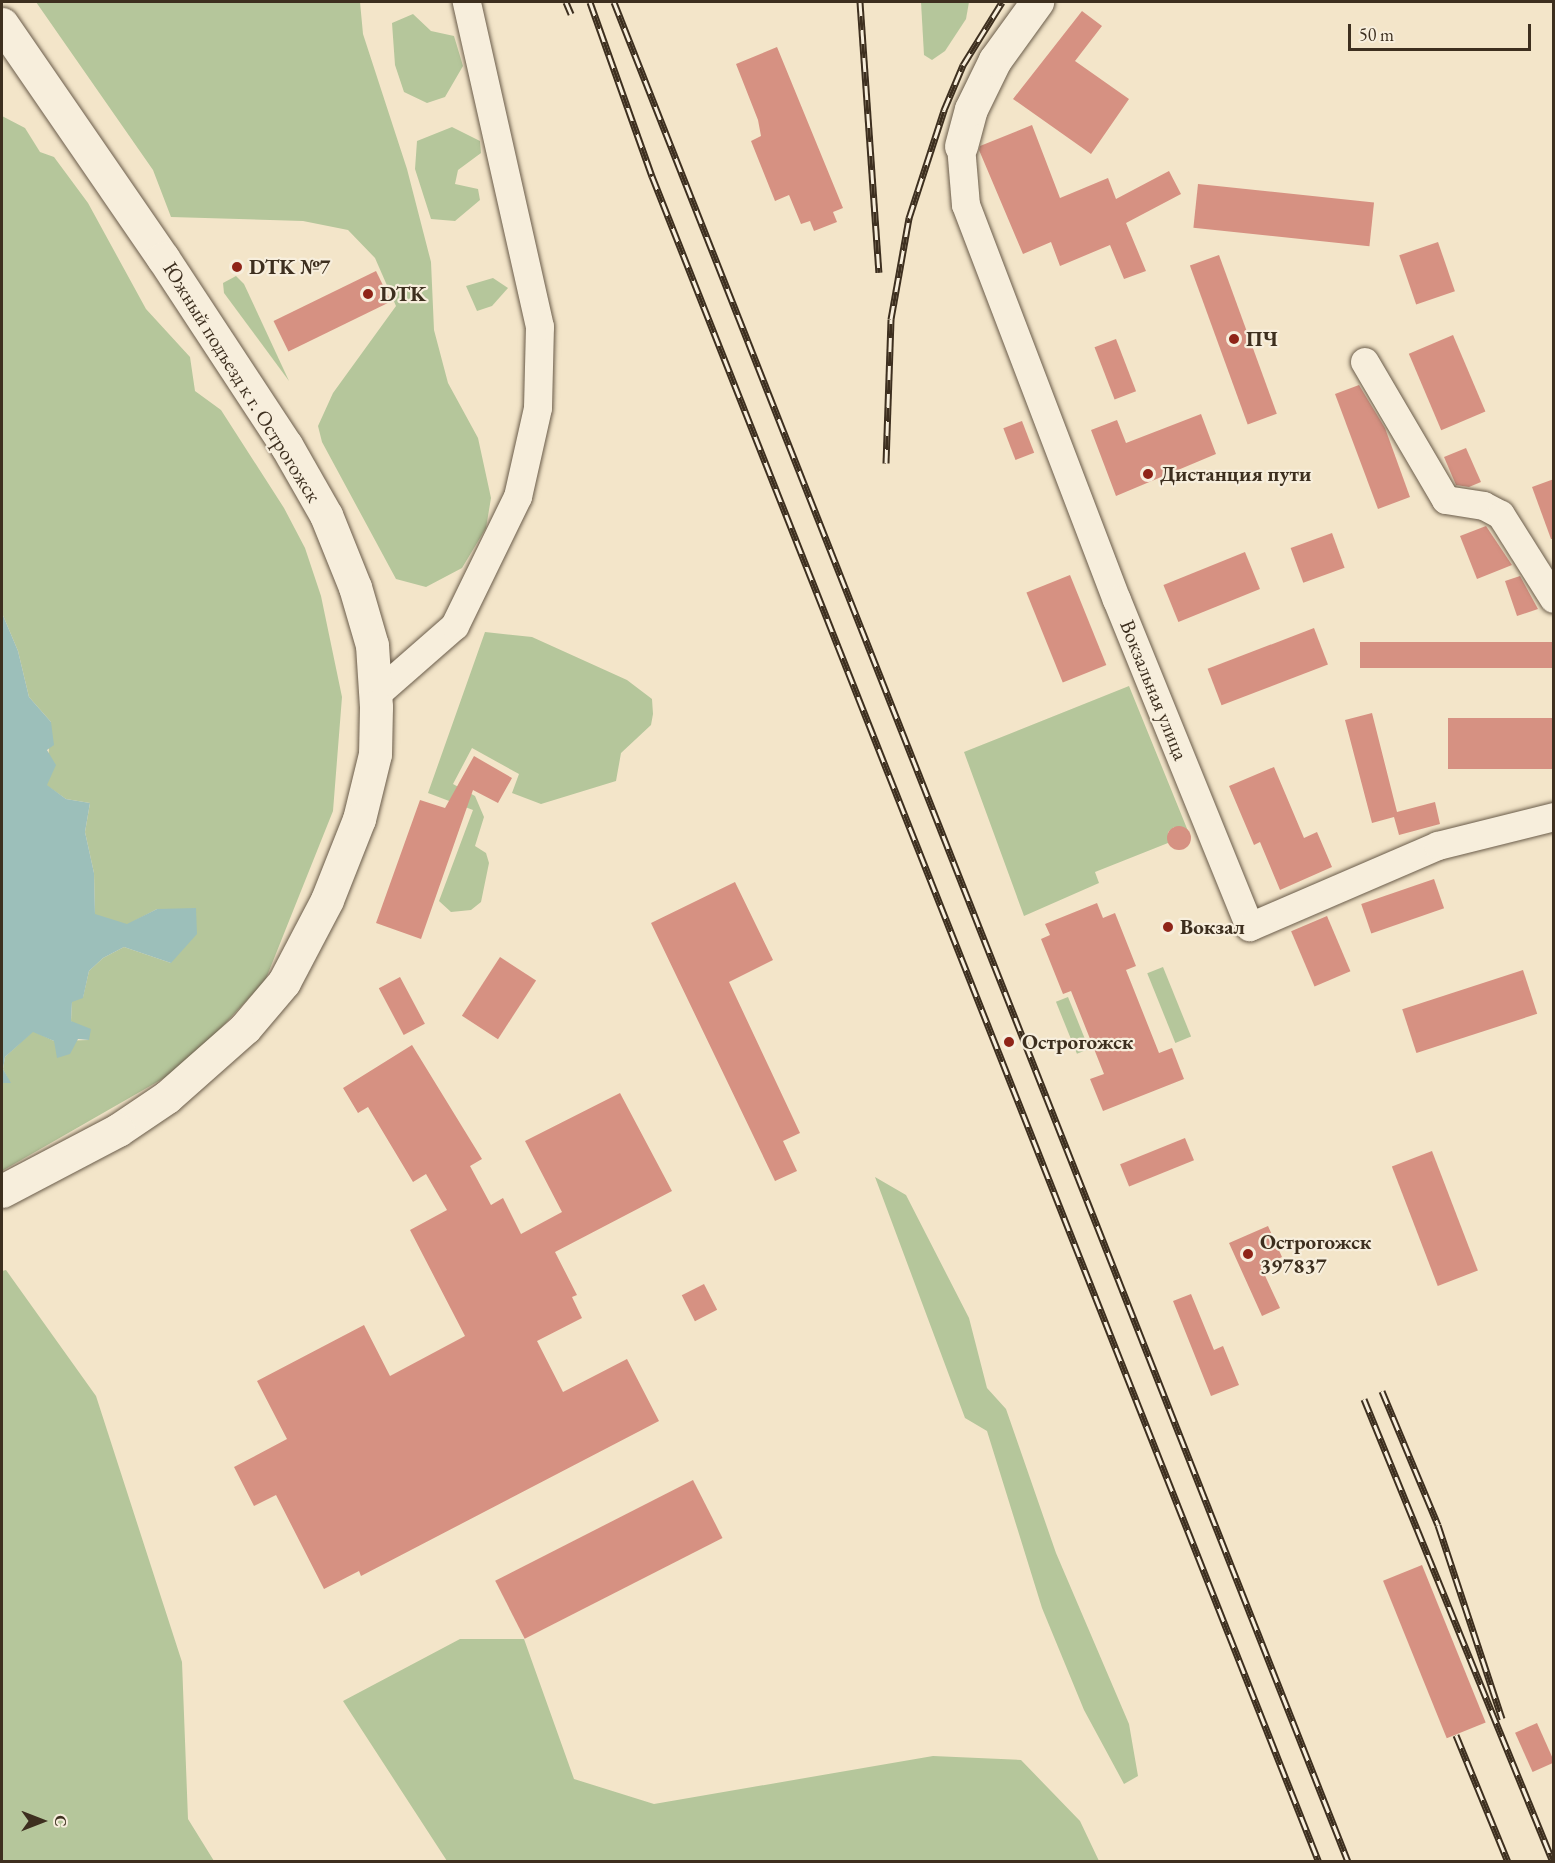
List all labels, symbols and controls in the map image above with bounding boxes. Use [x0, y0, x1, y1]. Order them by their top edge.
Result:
scale bar [1351, 12, 1534, 50]
text: 50 m [1359, 23, 1394, 46]
place label: DTK №7 [249, 254, 330, 280]
street label: Южный подъезд к г. Острогожск [157, 257, 327, 507]
marker: DTK №7 [230, 260, 244, 274]
place label: DTK [380, 281, 426, 307]
marker: DTK [361, 287, 375, 301]
place label: ПЧ [1246, 326, 1278, 352]
marker: ПЧ [1227, 332, 1241, 346]
place label: Дистанция пути [1160, 461, 1311, 487]
marker: Дистанция пути [1141, 467, 1155, 481]
street label: Вокзальная улица [1114, 616, 1194, 764]
place label: Вокзал [1180, 914, 1245, 940]
marker: Вокзал [1161, 920, 1175, 934]
place label: Острогожск [1022, 1029, 1133, 1055]
marker: Острогожск [1000, 1033, 1018, 1051]
place label: Острогожск 397837 [1260, 1229, 1371, 1279]
marker: Острогожск 397837 [1241, 1247, 1255, 1261]
north arrow [12, 1791, 72, 1851]
text: С [50, 1815, 71, 1827]

